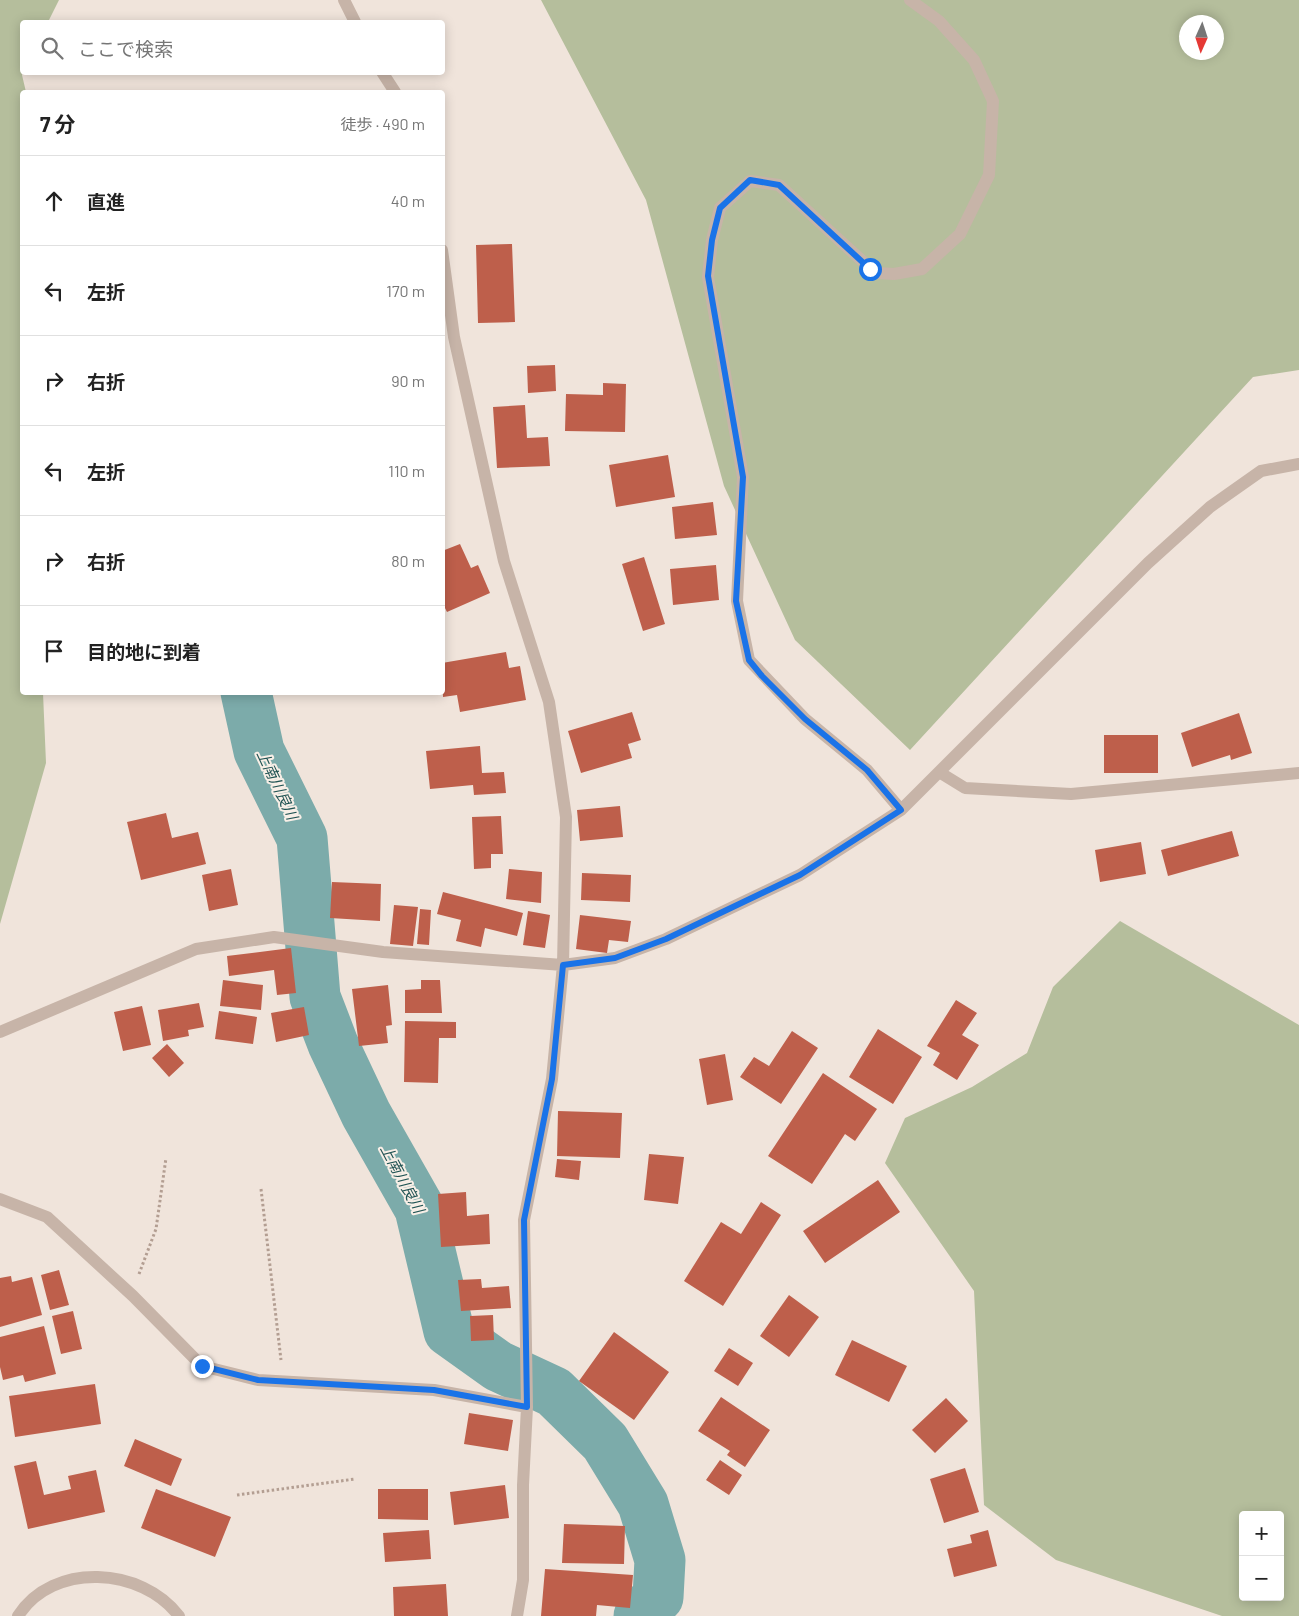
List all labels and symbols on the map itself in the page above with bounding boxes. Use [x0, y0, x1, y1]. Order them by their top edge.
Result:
north arrow [1179, 15, 1224, 60]
route start [859, 258, 882, 281]
water label: 上南川良川 [254, 747, 303, 824]
water label: 上南川良川 [377, 1141, 429, 1218]
route end [191, 1355, 214, 1378]

